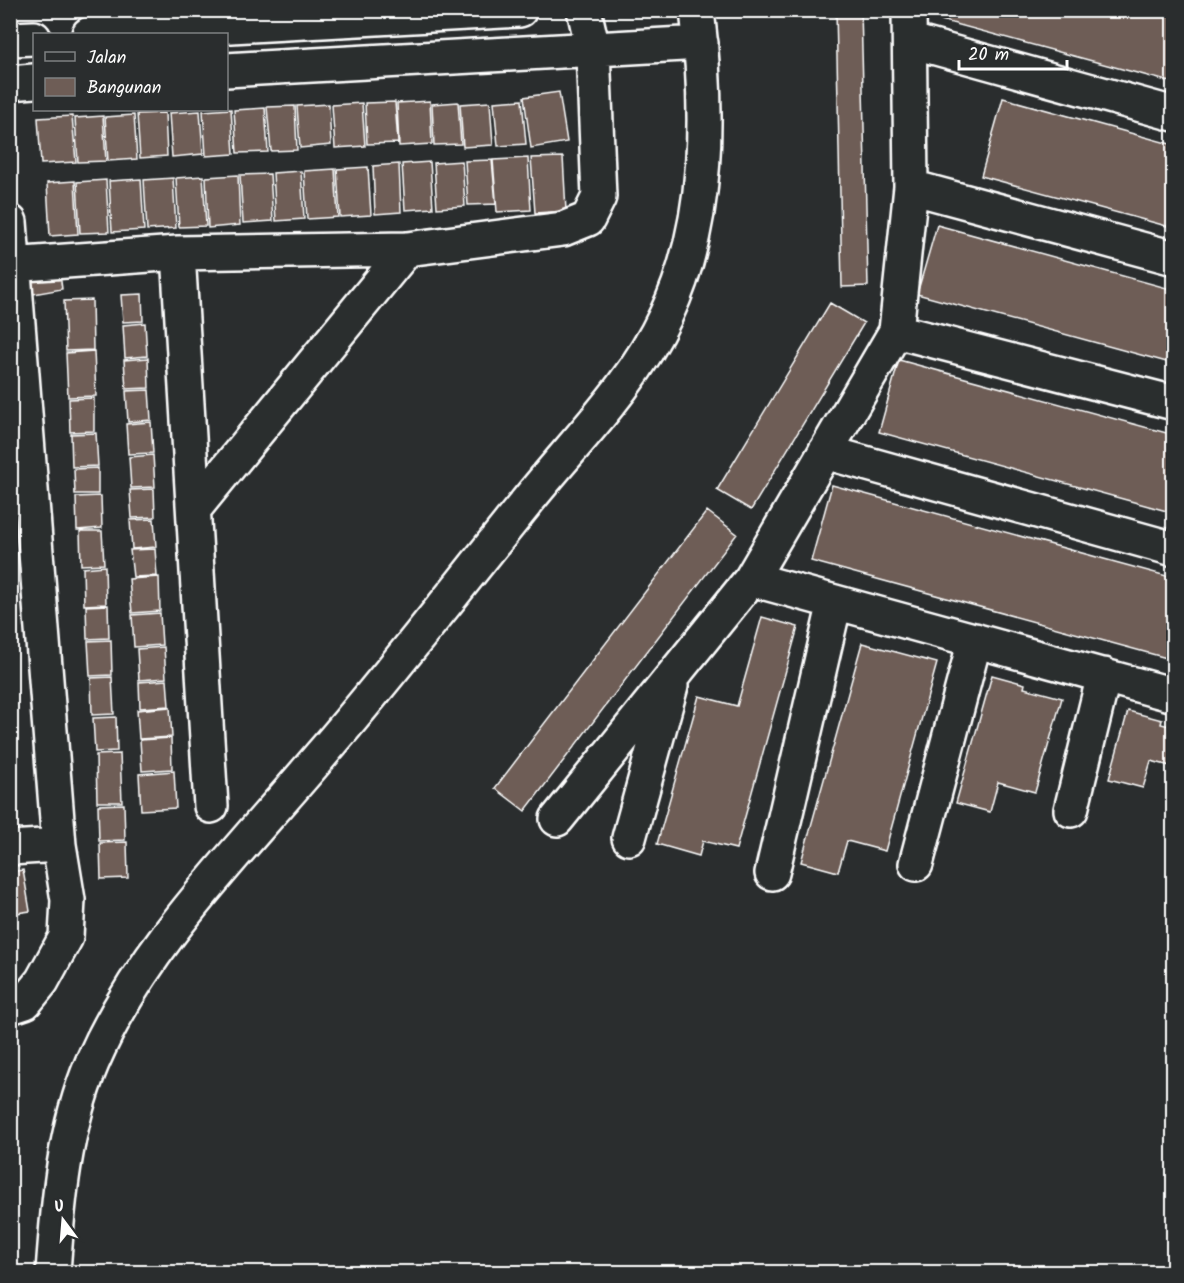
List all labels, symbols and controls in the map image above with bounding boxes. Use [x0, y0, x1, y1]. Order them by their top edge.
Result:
legend [33, 33, 228, 111]
scale bar [959, 33, 1067, 71]
text: 20 m [968, 41, 1009, 70]
text: Jalan [87, 44, 126, 73]
text: Bangunan [87, 74, 161, 103]
north arrow [33, 1190, 93, 1250]
text: U [51, 1194, 68, 1220]

